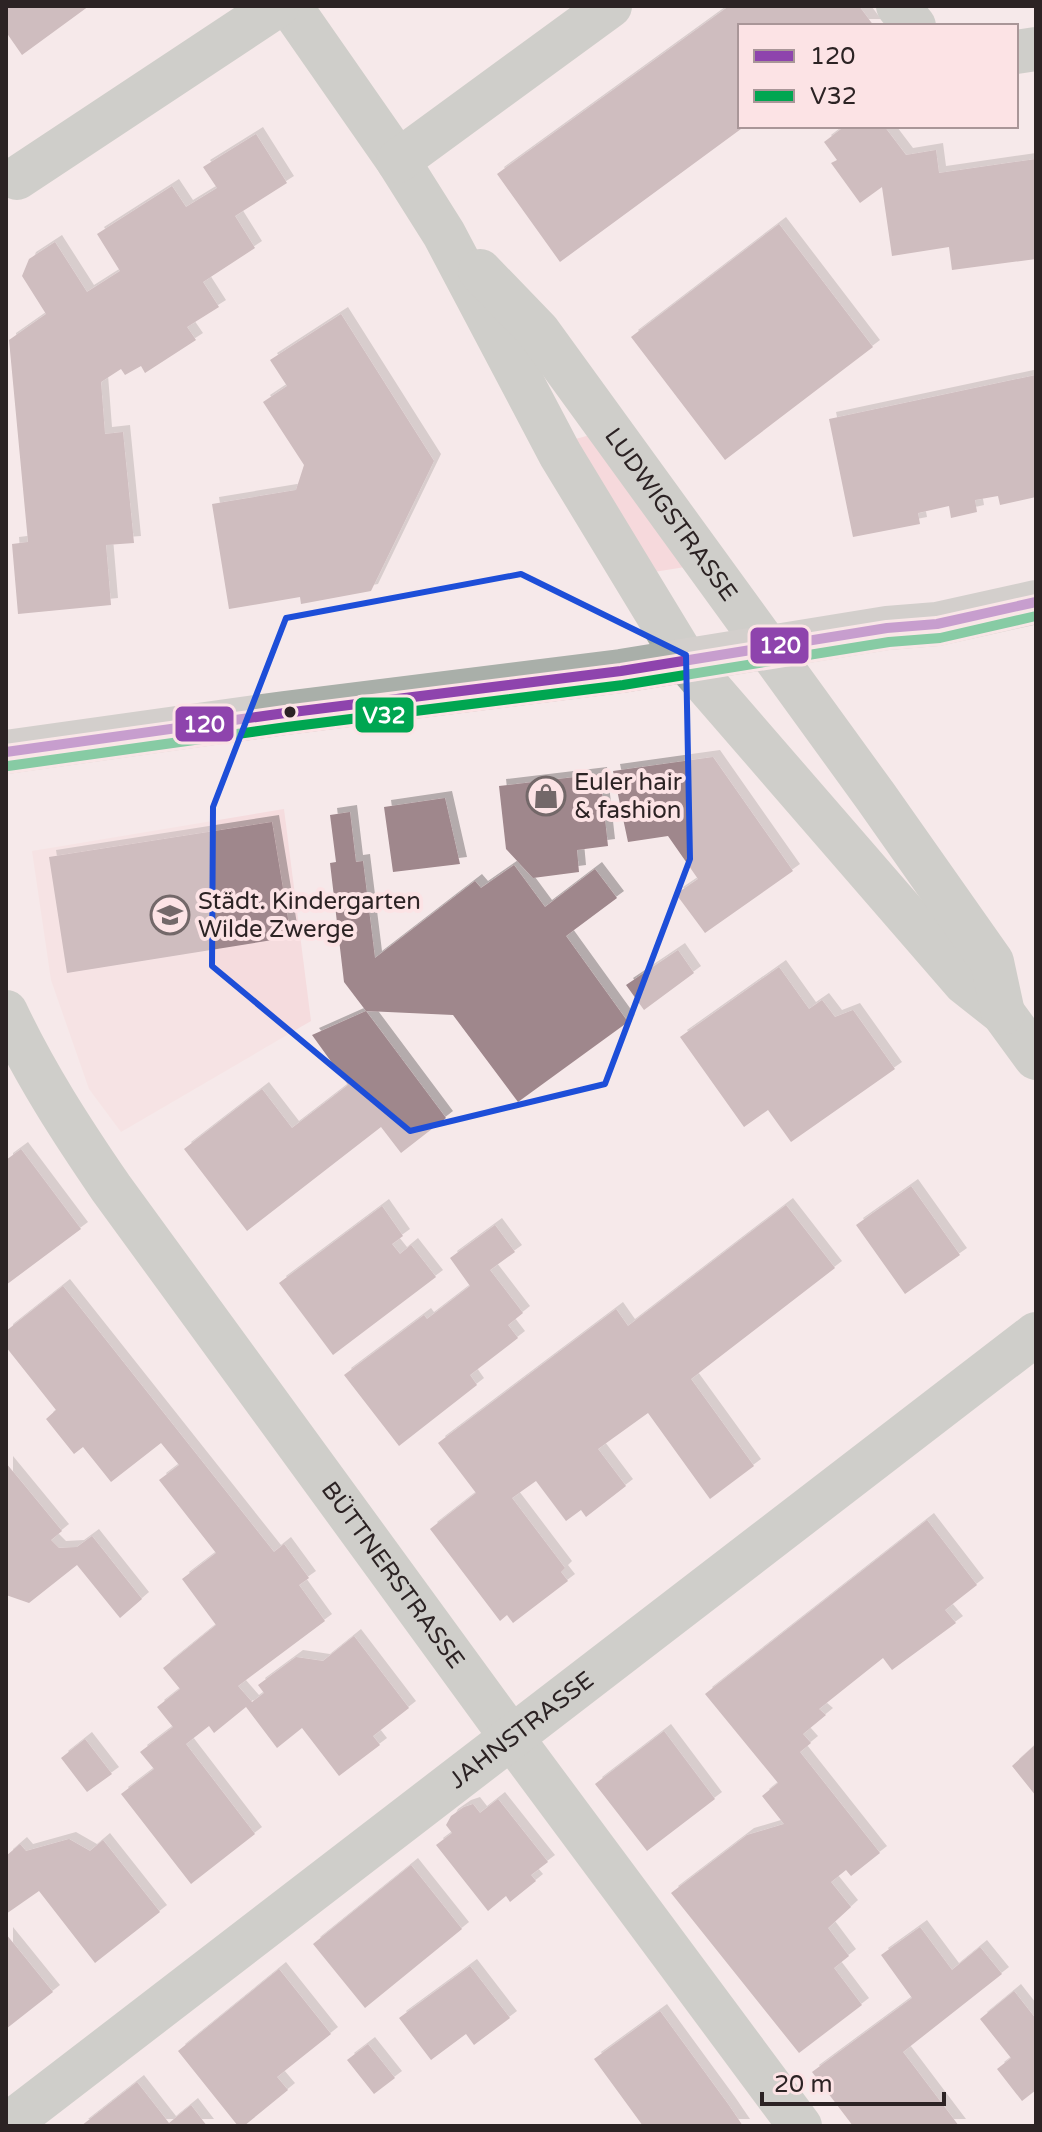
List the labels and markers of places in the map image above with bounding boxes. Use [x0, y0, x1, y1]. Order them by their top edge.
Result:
unlabelled marker [282, 704, 298, 720]
place label: Euler hair & fashion [574, 768, 683, 825]
shop icon: Euler hair & fashion [525, 775, 567, 817]
place label: Städt. Kindergarten Wilde Zwerge [198, 887, 421, 944]
school or university icon: Städt. Kindergarten Wilde Zwerge [149, 894, 191, 936]

